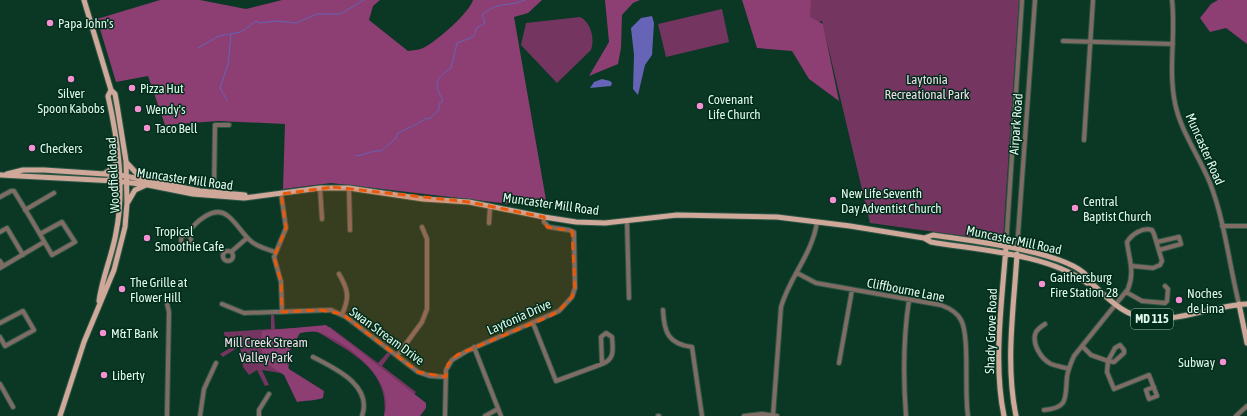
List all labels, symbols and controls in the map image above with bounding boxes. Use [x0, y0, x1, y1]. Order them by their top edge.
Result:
place label: Papa John's [58, 16, 114, 31]
marker: Papa John's [45, 18, 55, 28]
park label: Laytonia Recreational Park [884, 72, 970, 102]
marker: Silver Spoon Kabobs [66, 74, 76, 84]
place label: Pizza Hut [140, 81, 184, 96]
marker: Pizza Hut [127, 83, 137, 93]
place label: Silver Spoon Kabobs [37, 86, 105, 116]
place label: Covenant Life Church [708, 92, 761, 122]
street label: Airpark Road [1006, 93, 1026, 155]
marker: Covenant Life Church [695, 101, 705, 111]
place label: Wendy's [146, 102, 186, 117]
marker: Wendy's [133, 104, 143, 114]
street label: Muncaster Road [1183, 111, 1227, 187]
place label: Taco Bell [155, 121, 198, 136]
marker: Taco Bell [142, 123, 152, 133]
street label: Woodfield Road [104, 137, 122, 213]
place label: Checkers [40, 141, 83, 156]
marker: Checkers [27, 143, 37, 153]
street label: Muncaster Mill Road [136, 165, 234, 193]
place label: New Life Seventh Day Adventist Church [841, 186, 942, 216]
street label: Muncaster Mill Road [502, 190, 600, 218]
place label: Central Baptist Church [1083, 194, 1152, 224]
marker: New Life Seventh Day Adventist Church [828, 195, 838, 205]
marker: Central Baptist Church [1070, 203, 1080, 213]
street label: Muncaster Mill Road [965, 223, 1063, 257]
place label: Tropical Smoothie Cafe [155, 224, 224, 254]
marker: Tropical Smoothie Cafe [142, 233, 152, 243]
place label: Gaithersburg Fire Station 28 [1050, 270, 1118, 300]
place label: The Grille at Flower Hill [130, 275, 188, 305]
street label: Cliffbourne Lane [866, 275, 946, 305]
marker: Gaithersburg Fire Station 28 [1037, 279, 1047, 289]
marker: The Grille at Flower Hill [117, 284, 127, 294]
place label: Noches de Lima [1187, 286, 1224, 316]
street label: Shady Grove Road [982, 288, 1000, 374]
marker: Noches de Lima [1174, 295, 1184, 305]
street label: Laytonia Drive [485, 296, 553, 338]
street label: Swan Stream Drive [347, 304, 427, 368]
road number: MD 115 [1131, 309, 1173, 329]
place label: M&T Bank [111, 326, 158, 341]
marker: M&T Bank [98, 328, 108, 338]
park label: Mill Creek Stream Valley Park [224, 335, 308, 365]
place label: Subway [1178, 355, 1216, 370]
marker: Subway [1218, 357, 1228, 367]
place label: Liberty [112, 368, 146, 383]
marker: Liberty [99, 370, 109, 380]

